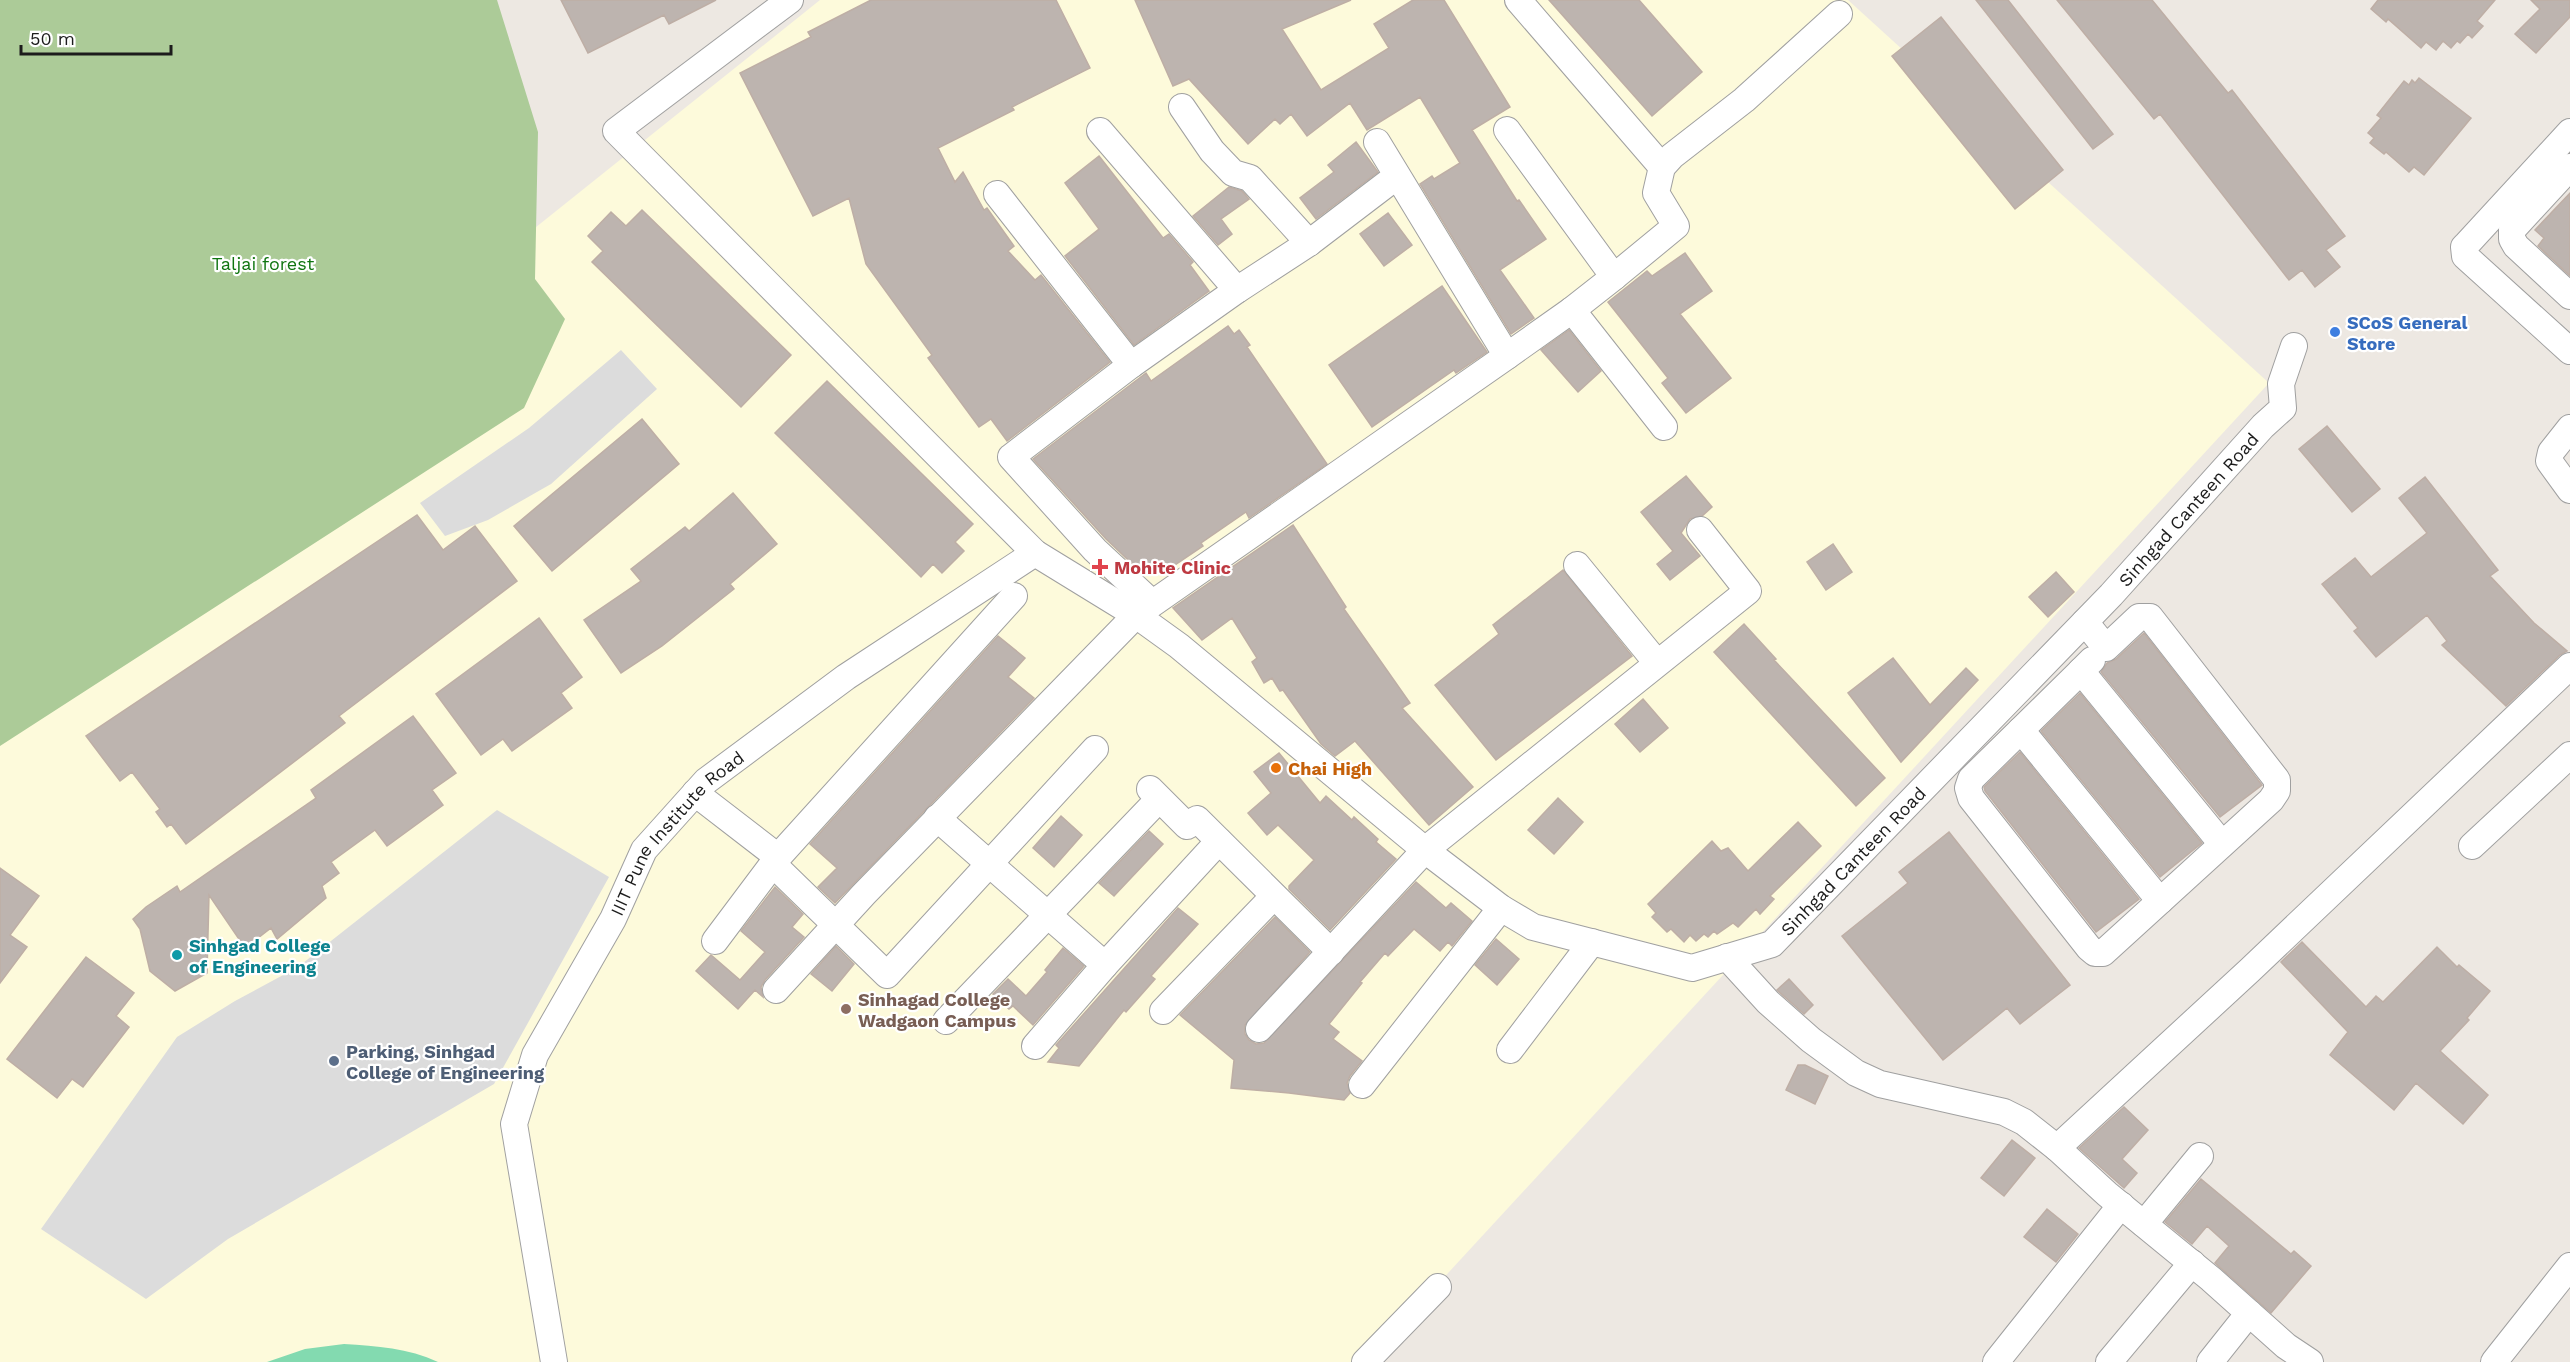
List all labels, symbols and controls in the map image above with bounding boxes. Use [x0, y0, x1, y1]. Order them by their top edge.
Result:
scale bar [21, 18, 171, 56]
text: 50 m [30, 28, 75, 49]
park label: Taljai forest [212, 253, 315, 274]
place label: SCoS General Store [2347, 312, 2467, 354]
marker: SCoS General Store [2328, 325, 2342, 339]
street label: Sinhgad Canteen Road [2114, 428, 2262, 590]
place label: Mohite Clinic [1114, 557, 1231, 578]
marker: Mohite Clinic [1091, 558, 1109, 576]
street label: IIIT Pune Institute Road [606, 746, 748, 919]
place label: Chai High [1288, 758, 1372, 779]
marker: Chai High [1269, 761, 1283, 775]
street label: Sinhgad Canteen Road [1776, 782, 1930, 940]
place label: Sinhgad College of Engineering [189, 935, 331, 977]
marker: Sinhgad College of Engineering [170, 948, 184, 962]
place label: Sinhagad College Wadgaon Campus [858, 989, 1016, 1031]
marker: Sinhagad College Wadgaon Campus [839, 1002, 853, 1016]
place label: Parking, Sinhgad College of Engineering [346, 1041, 545, 1083]
marker: Parking, Sinhgad College of Engineering [327, 1054, 341, 1068]

